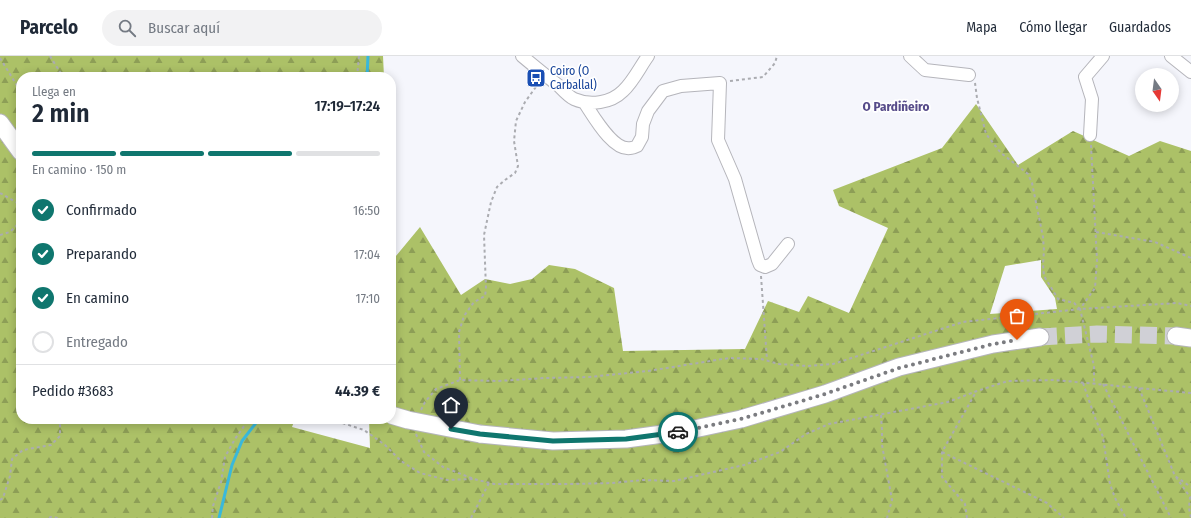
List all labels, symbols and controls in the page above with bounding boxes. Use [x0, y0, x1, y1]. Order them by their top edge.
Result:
search box [102, 10, 382, 46]
text: Parcelo [20, 16, 78, 39]
icon: search [116, 17, 138, 39]
text: Buscar aquí [148, 19, 220, 37]
text: Mapa [966, 19, 997, 36]
text: Cómo llegar [1019, 19, 1087, 36]
text: Guardados [1109, 19, 1171, 36]
place label: Coiro (O Carballal) [550, 64, 597, 92]
bus stop icon: Coiro (O Carballal) [525, 67, 547, 89]
north arrow [1135, 68, 1179, 112]
map controls [1135, 68, 1179, 112]
text: Llega en [32, 84, 76, 99]
text: 17:19–17:24 [315, 97, 380, 115]
text: 2 min [32, 98, 90, 129]
district label: O Pardiñeiro [863, 99, 929, 114]
text: En camino · 150 m [32, 162, 126, 177]
icon: check [32, 199, 54, 221]
text: Confirmado [66, 201, 137, 219]
text: 16:50 [353, 203, 380, 218]
icon: check [32, 243, 54, 265]
text: Preparando [66, 245, 137, 263]
text: 17:04 [354, 247, 380, 262]
icon: check [32, 287, 54, 309]
text: En camino [66, 289, 129, 307]
text: 17:10 [356, 291, 380, 306]
pin [1000, 299, 1034, 340]
icon: bag [1006, 305, 1028, 327]
text: Entregado [66, 333, 128, 351]
text: Pedido #3683 [32, 382, 114, 400]
text: 44.39 € [335, 382, 380, 400]
pin [434, 388, 468, 429]
icon: home [440, 394, 462, 416]
courier [658, 412, 698, 452]
icon: car [667, 421, 689, 443]

